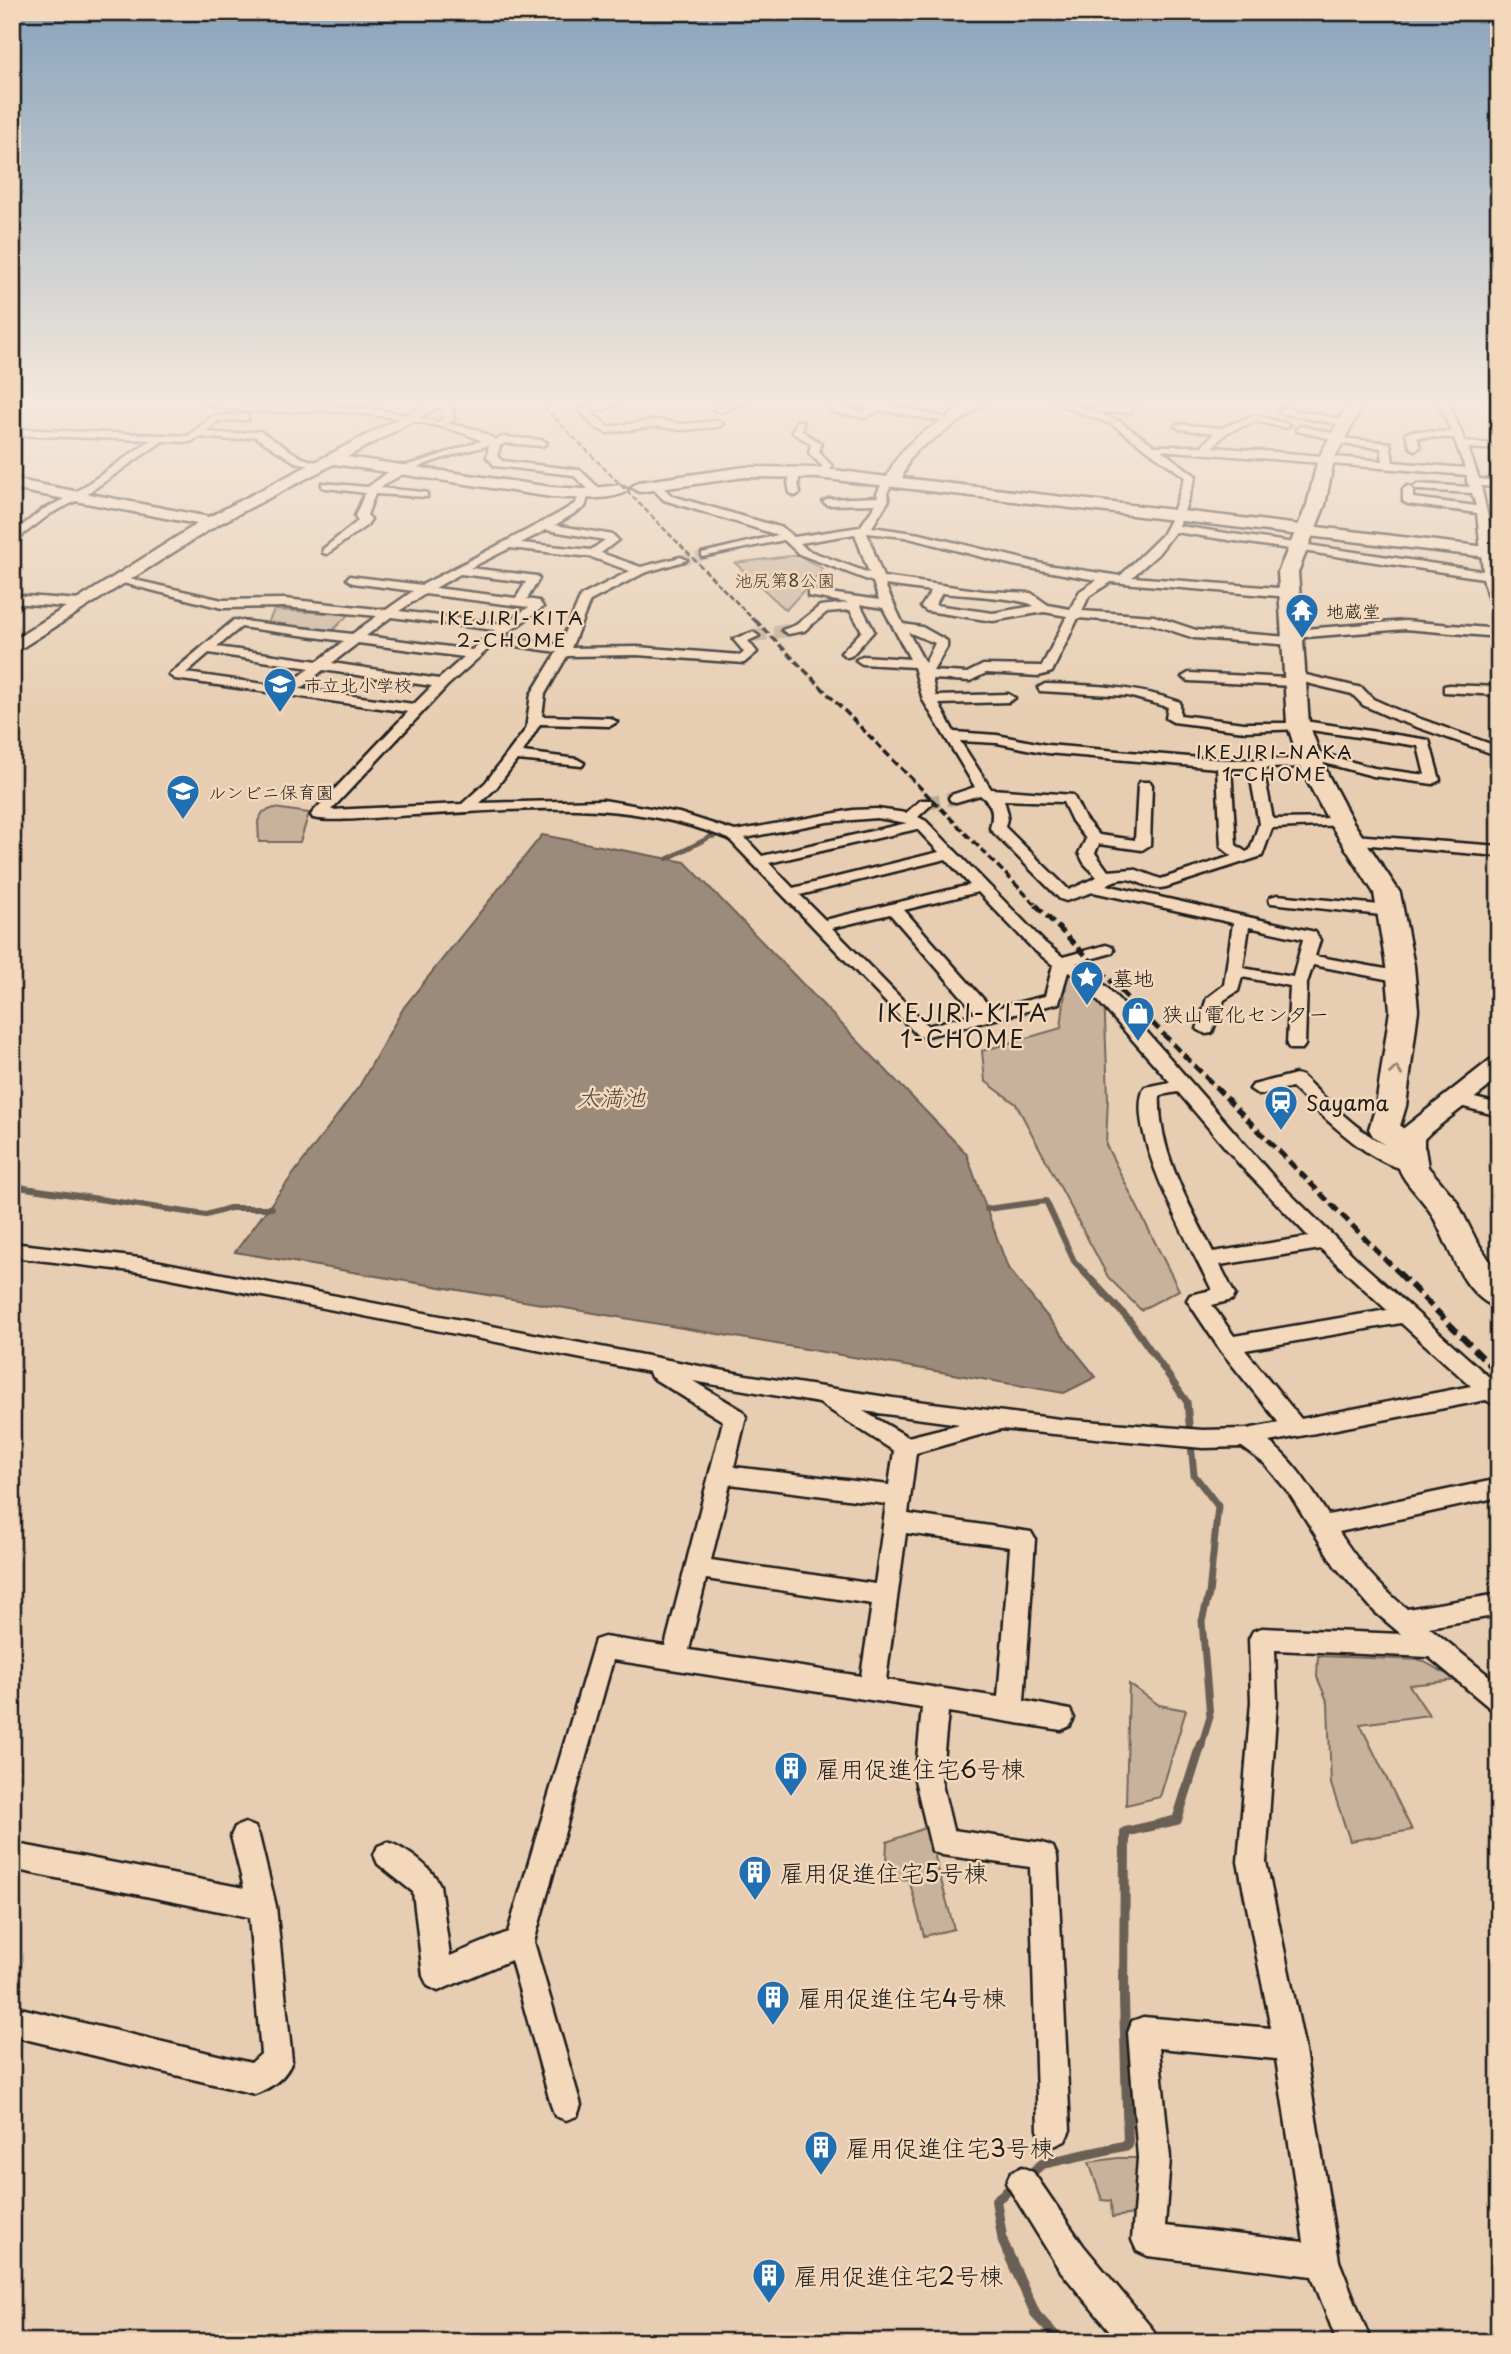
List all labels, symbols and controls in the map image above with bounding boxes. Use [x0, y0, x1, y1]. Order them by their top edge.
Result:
park label: 池尻第8公園 [734, 566, 836, 593]
temple icon: 地蔵堂 [1283, 591, 1321, 640]
place label: 地蔵堂 [1326, 597, 1380, 624]
district label: IKEJIRI-KITA 2-CHOME [439, 603, 585, 653]
school or university icon: 市立北小学校 [261, 665, 299, 714]
place label: 市立北小学校 [304, 671, 412, 698]
district label: IKEJIRI-NAKA 1-CHOME [1196, 737, 1354, 787]
school or university icon: ルンビニ保育園 [164, 772, 202, 821]
place label: ルンビニ保育園 [208, 778, 334, 805]
place icon: 墓地 [1068, 958, 1106, 1007]
place label: 墓地 [1112, 961, 1154, 993]
shop icon: 狭山電化センター [1119, 994, 1157, 1043]
district label: IKEJIRI-KITA 1-CHOME [877, 995, 1049, 1056]
place label: 狭山電化センター [1162, 997, 1329, 1029]
one-way arrow [1389, 1065, 1404, 1077]
water label: 太満池 [577, 1079, 647, 1114]
station icon: Sayama [1262, 1083, 1300, 1132]
place label: Sayama [1306, 1086, 1390, 1118]
building icon: 雇用促進住宅6号棟 [772, 1749, 810, 1798]
place label: 雇用促進住宅6号棟 [816, 1750, 1025, 1786]
building icon: 雇用促進住宅5号棟 [736, 1853, 774, 1902]
place label: 雇用促進住宅5号棟 [780, 1854, 987, 1890]
building icon: 雇用促進住宅4号棟 [754, 1978, 792, 2027]
place label: 雇用促進住宅4号棟 [798, 1979, 1006, 2015]
building icon: 雇用促進住宅3号棟 [802, 2128, 840, 2177]
place label: 雇用促進住宅3号棟 [846, 2129, 1054, 2165]
building icon: 雇用促進住宅2号棟 [750, 2256, 788, 2305]
place label: 雇用促進住宅2号棟 [794, 2257, 1003, 2293]

